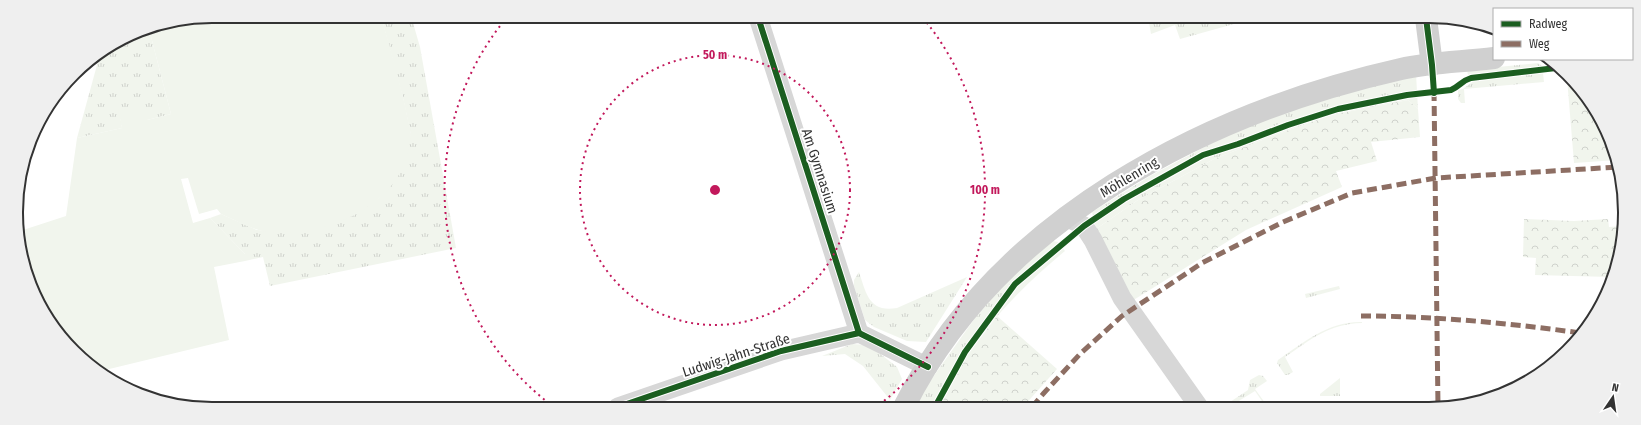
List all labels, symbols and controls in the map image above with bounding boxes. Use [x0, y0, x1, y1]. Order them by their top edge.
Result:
legend [1493, 8, 1633, 60]
text: Radweg [1529, 17, 1568, 31]
text: Weg [1529, 37, 1550, 51]
text: 50 m [703, 48, 727, 62]
street label: Am Gymnasium [798, 127, 841, 216]
street label: Möhlenring [1097, 153, 1162, 201]
centre of rings [708, 183, 722, 197]
text: 100 m [970, 183, 1000, 197]
street label: Ludwig-Jahn-Straße [680, 330, 792, 381]
north arrow [1593, 377, 1633, 417]
text: N [1610, 381, 1620, 395]

